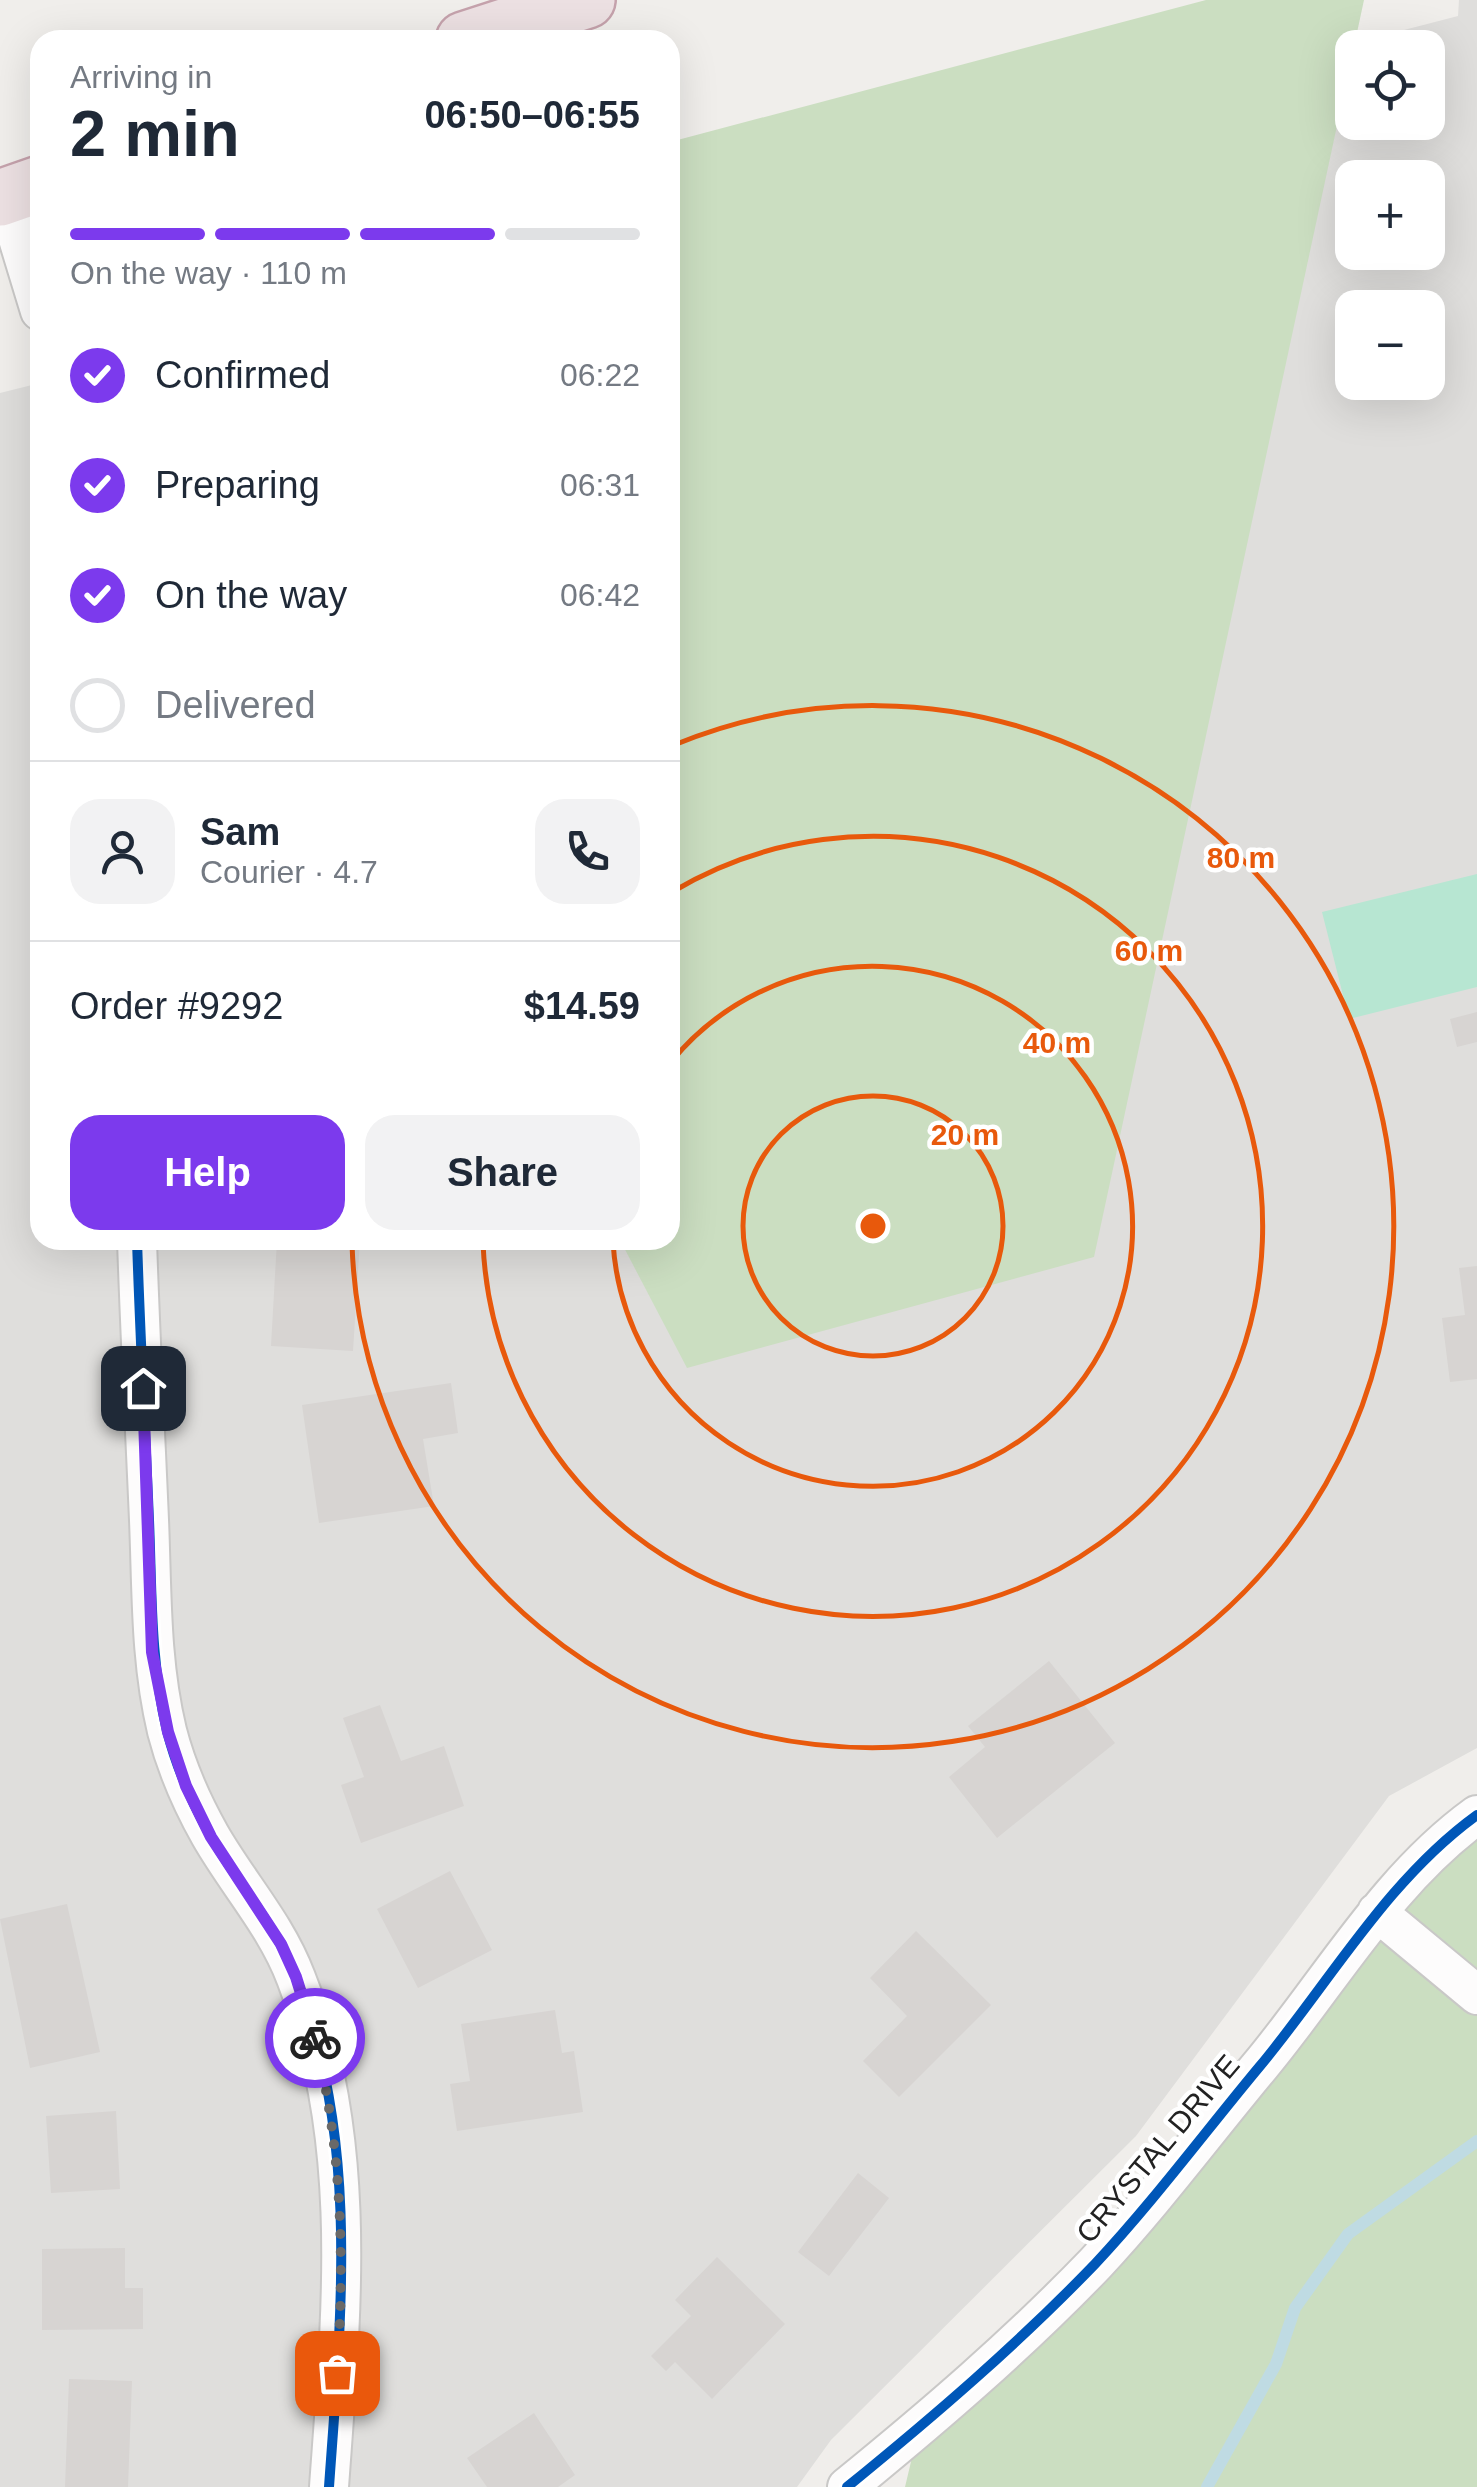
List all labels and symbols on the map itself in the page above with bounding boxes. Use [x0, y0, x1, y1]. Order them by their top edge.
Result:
text: 80 m [1207, 841, 1275, 874]
text: 60 m [1115, 934, 1183, 967]
text: 40 m [1023, 1026, 1091, 1059]
text: 20 m [931, 1118, 999, 1151]
centre of rings [855, 1208, 891, 1244]
pin [101, 1346, 186, 1431]
courier [265, 1988, 365, 2088]
street label: CRYSTAL DRIVE [1070, 2048, 1246, 2249]
pin [295, 2331, 380, 2416]

